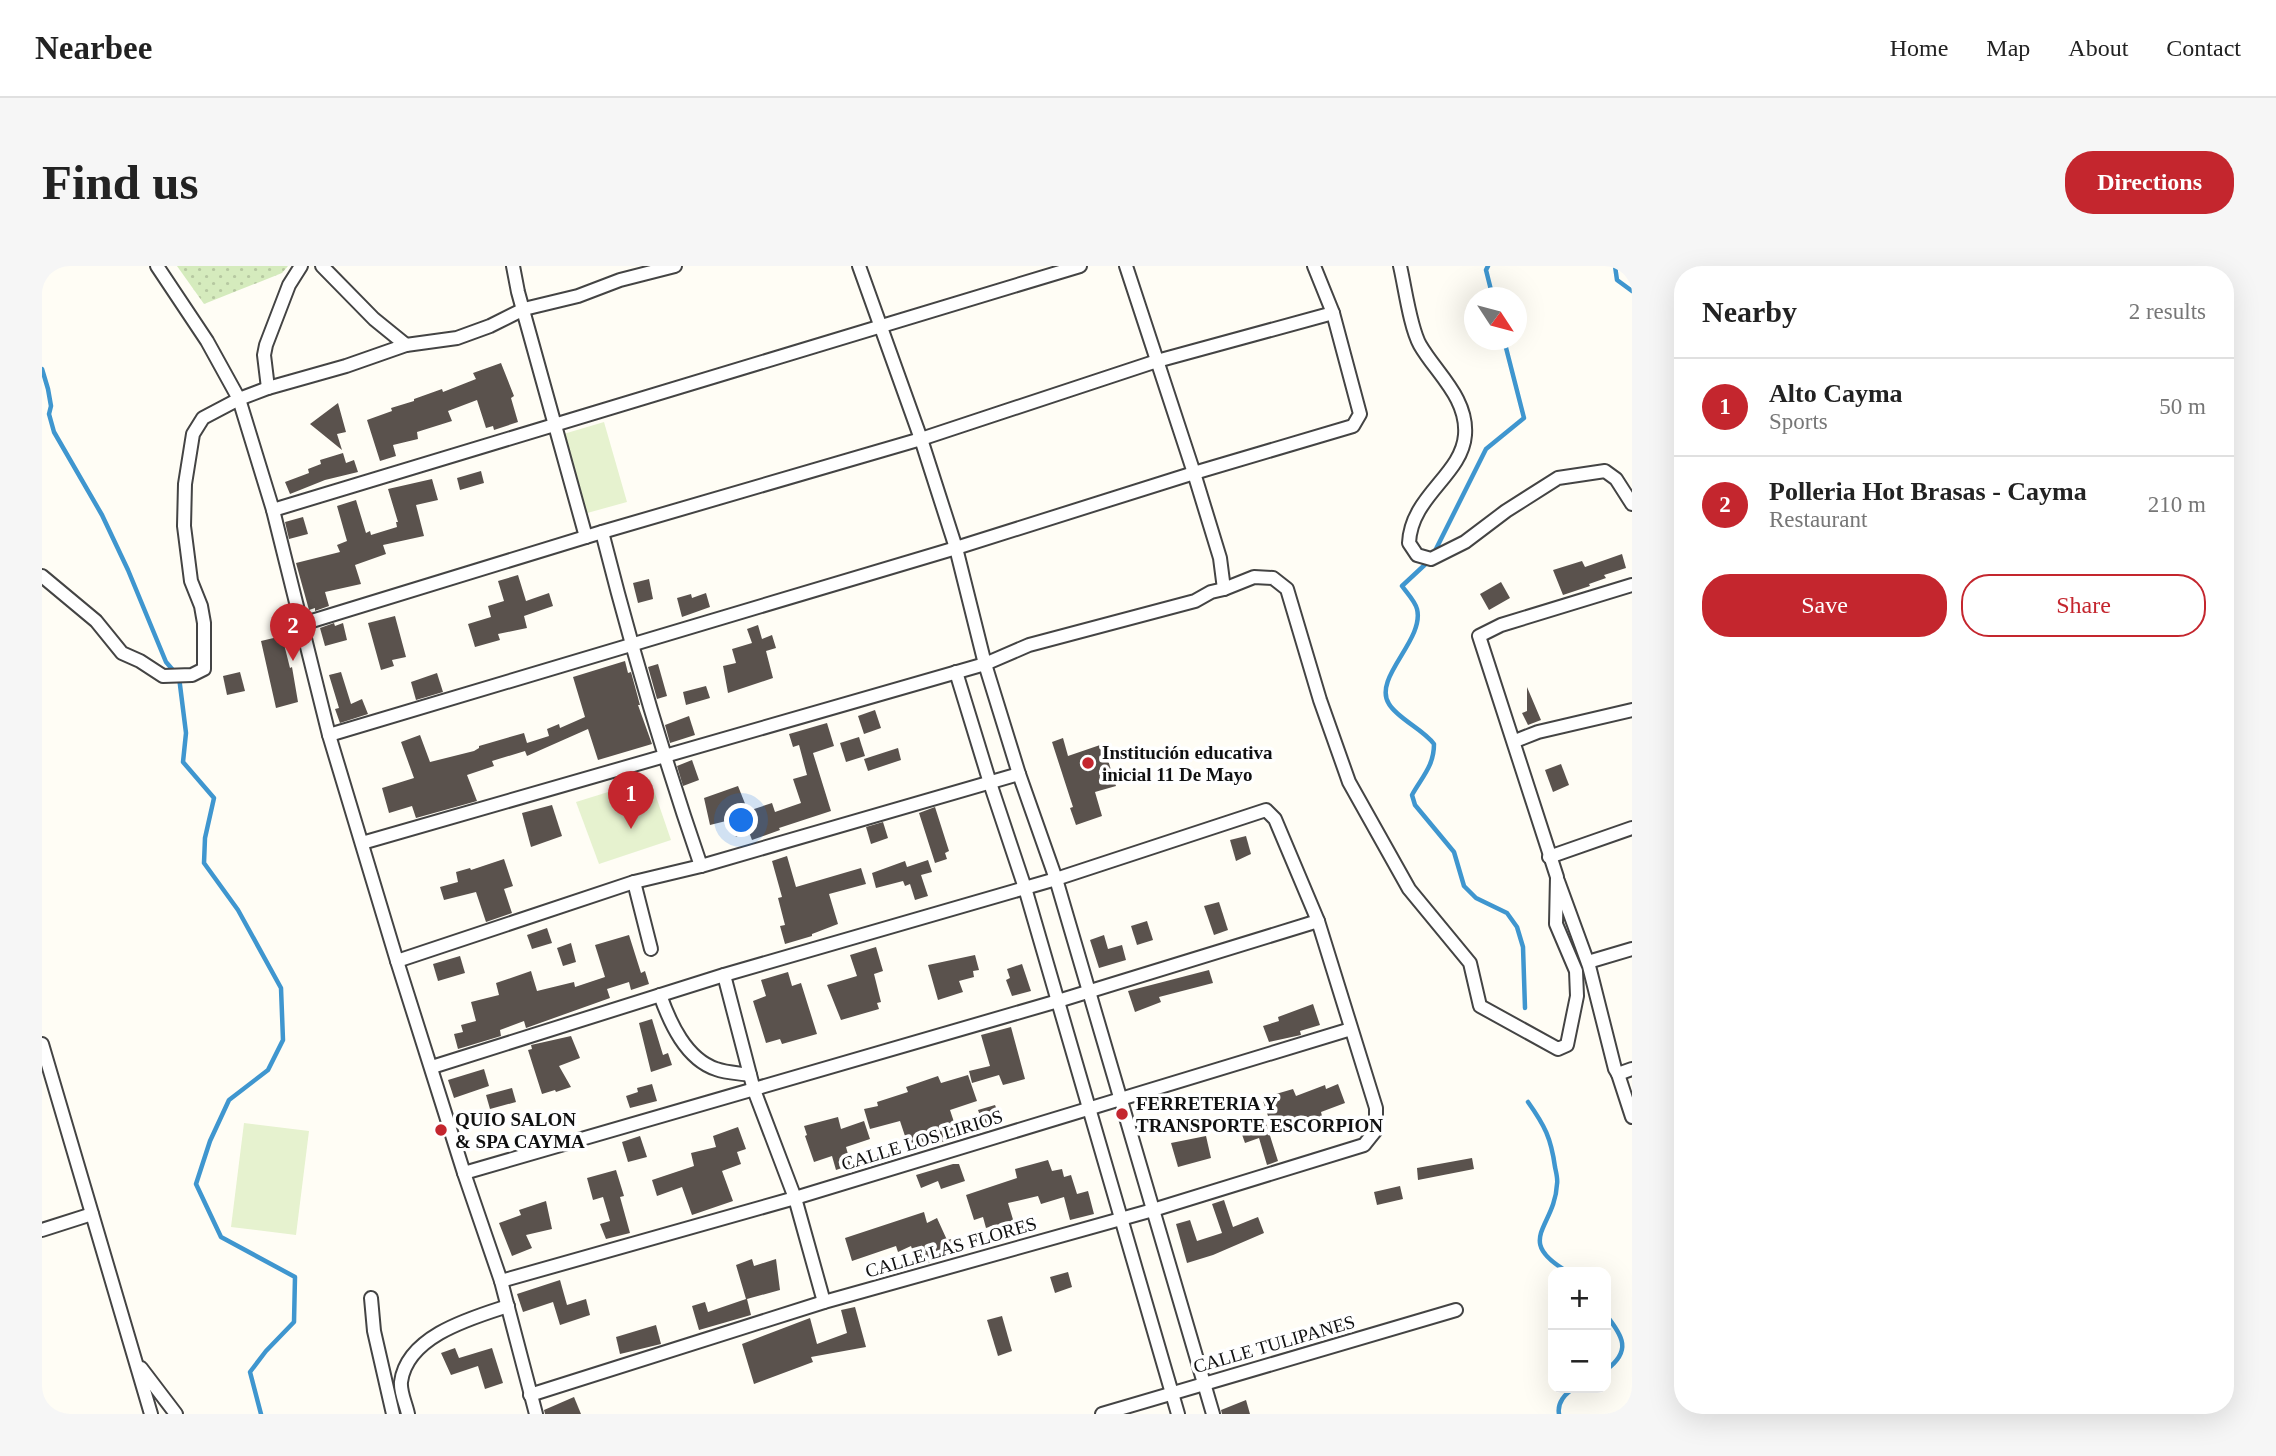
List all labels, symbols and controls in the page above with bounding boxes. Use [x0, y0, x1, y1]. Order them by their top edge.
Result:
text: Nearbee [35, 30, 152, 66]
text: Home [1890, 35, 1948, 61]
text: Map [1986, 35, 2030, 61]
text: About [2068, 35, 2128, 61]
text: Contact [2166, 35, 2241, 61]
button: Directions [2065, 151, 2234, 214]
text: Find us [42, 155, 199, 210]
north arrow [1464, 287, 1527, 350]
text: Nearby [1702, 295, 1797, 328]
text: 2 results [2129, 299, 2206, 324]
text: Alto Cayma [1769, 379, 1903, 408]
text: 1 [1719, 394, 1731, 419]
text: 50 m [2159, 394, 2206, 419]
text: Sports [1769, 409, 1828, 434]
text: Polleria Hot Brasas - Cayma [1769, 477, 2087, 506]
text: 2 [1719, 492, 1731, 517]
text: 210 m [2148, 492, 2206, 517]
text: Restaurant [1769, 507, 1867, 532]
button: Save [1702, 574, 1947, 637]
button: Share [1961, 574, 2206, 637]
pin: 2 [270, 603, 316, 661]
place label: Institución educativa inicial 11 De Mayo [1102, 742, 1273, 785]
marker: Institución educativa inicial 11 De Mayo [1080, 755, 1096, 771]
pin: 1 [608, 771, 654, 829]
your location [724, 803, 758, 837]
place label: FERRETERIA Y TRANSPORTE ESCORPION [1136, 1093, 1383, 1136]
street label: CALLE LOS LIRIOS [839, 1105, 1005, 1175]
marker: FERRETERIA Y TRANSPORTE ESCORPION [1114, 1106, 1130, 1122]
place label: QUIO SALON & SPA CAYMA [455, 1109, 585, 1152]
marker: QUIO SALON & SPA CAYMA [433, 1122, 449, 1138]
street label: CALLE LAS FLORES [863, 1212, 1039, 1282]
map controls [1548, 1267, 1611, 1393]
button: + [1548, 1267, 1611, 1330]
street label: CALLE TULIPANES [1191, 1311, 1357, 1377]
button: − [1548, 1330, 1611, 1393]

